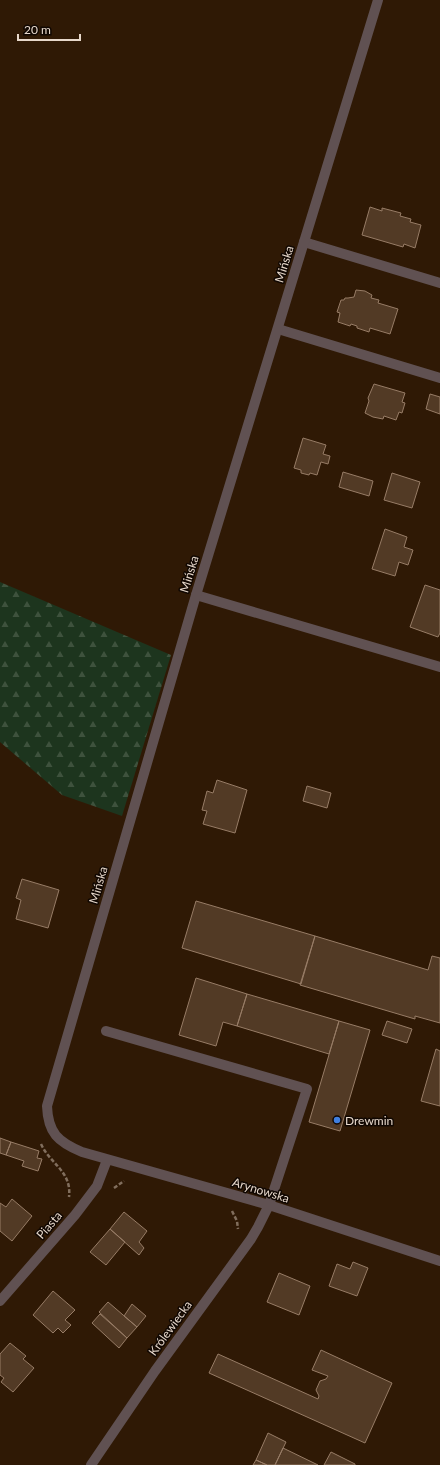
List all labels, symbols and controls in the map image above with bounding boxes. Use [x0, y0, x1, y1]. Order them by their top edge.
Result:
scale bar [18, 16, 80, 42]
text: 20 m [24, 22, 51, 37]
street label: Mińska [271, 244, 297, 284]
street label: Mińska [176, 554, 202, 594]
street label: Mińska [86, 865, 110, 905]
place label: Drewmin [345, 1113, 393, 1128]
marker: Drewmin [332, 1115, 342, 1125]
street label: Arynowska [231, 1174, 291, 1206]
street label: Piasta [33, 1208, 65, 1242]
street label: Królewiecka [145, 1298, 195, 1358]

